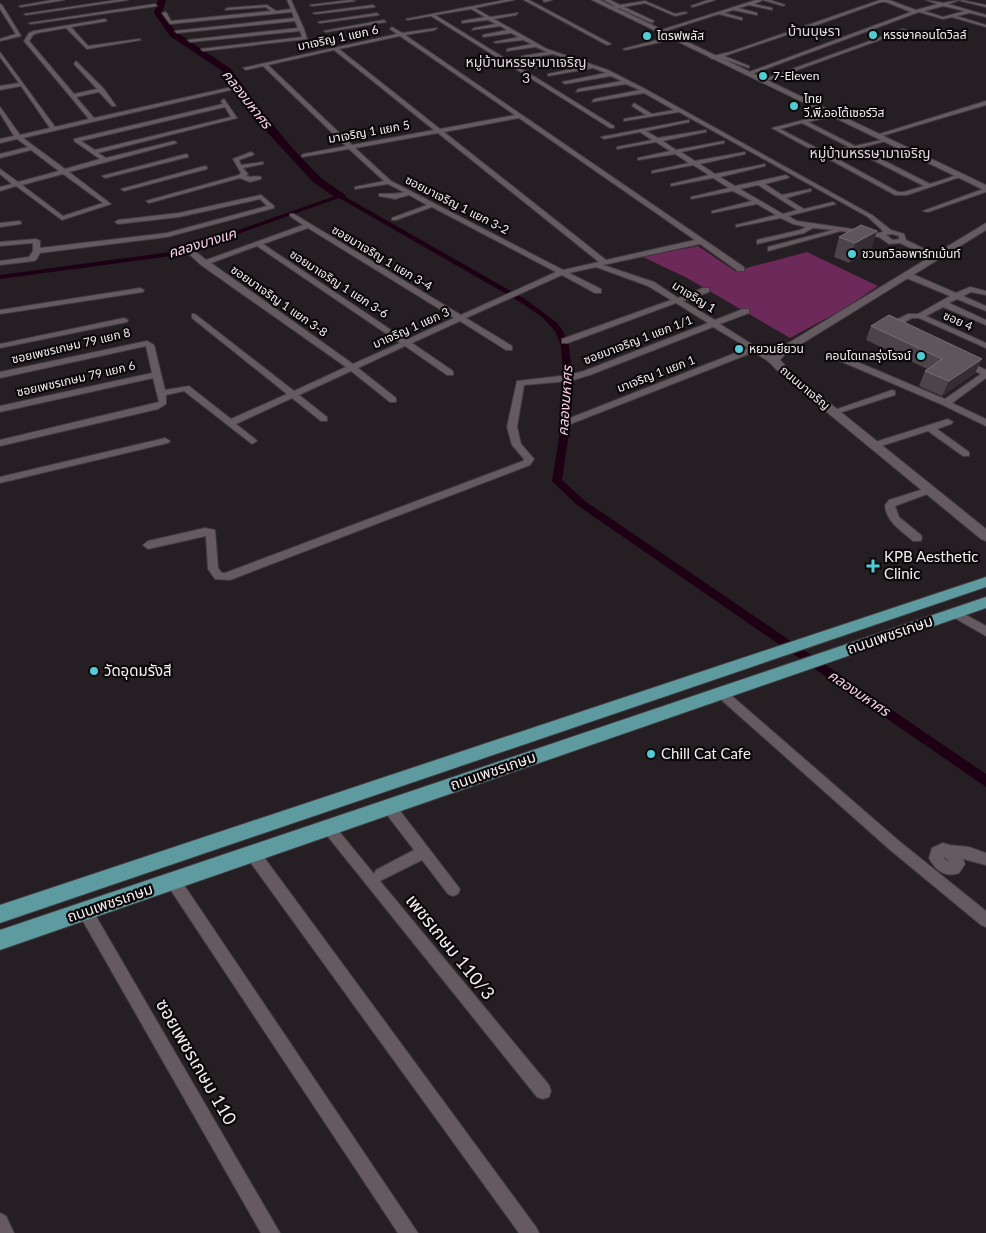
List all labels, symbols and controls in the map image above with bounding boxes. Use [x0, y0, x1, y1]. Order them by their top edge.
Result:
street label: มาเจริญ 1 แยก 6 [296, 22, 380, 53]
district label: บ้านบุษรา [788, 22, 840, 40]
place label: หรรษาคอนโดวิลล์ [883, 27, 967, 42]
place label: ไดรฟพลัส [656, 28, 704, 43]
marker: หรรษาคอนโดวิลล์ [867, 29, 879, 41]
marker: ไดรฟพลัส [641, 30, 653, 42]
district label: หมู่บ้านหรรษามาเจริญ 3 [465, 53, 587, 86]
water label: คลองมหาศร [219, 66, 276, 133]
place label: 7-Eleven [773, 68, 819, 83]
marker: 7-Eleven [757, 70, 769, 82]
place label: ไทย วี.พี.ออโต้เซอร์วิส [803, 91, 885, 120]
marker: ไทย วี.พี.ออโต้เซอร์วิส [788, 100, 800, 112]
street label: มาเจริญ 1 แยก 5 [327, 117, 411, 146]
district label: หมู่บ้านหรรษามาเจริญ [809, 144, 931, 162]
street label: ซอยมาเจริญ 1 แยก 3-2 [403, 172, 512, 237]
street label: ซอยมาเจริญ 1 แยก 3-4 [329, 222, 435, 294]
water label: คลองบางแค [166, 224, 239, 261]
street label: ซอยมาเจริญ 1 แยก 3-6 [287, 246, 391, 321]
place label: ชวนถวิลอพาร์ทเม้นท์ [862, 246, 961, 261]
marker: ชวนถวิลอพาร์ทเม้นท์ [846, 248, 858, 260]
street label: ซอยมาเจริญ 1 แยก 3-8 [228, 262, 331, 340]
street label: มาเจริญ 1 [670, 277, 719, 316]
street label: มาเจริญ 1 แยก 3 [370, 304, 452, 351]
street label: ซอย 4 [941, 307, 975, 334]
street label: ซอยมาเจริญ 1 แยก 1/1 [581, 312, 694, 367]
street label: ซอยเพชรเกษม 79 แยก 8 [10, 325, 132, 366]
place label: หยวนยียวน [749, 341, 804, 356]
marker: หยวนยียวน [733, 343, 745, 355]
place label: คอนโดเทลรุ่งโรจน์ [825, 348, 911, 363]
marker: คอนโดเทลรุ่งโรจน์ [915, 350, 927, 362]
street label: มาเจริญ 1 แยก 1 [615, 352, 697, 395]
street label: ซอยเพชรเกษม 79 แยก 6 [15, 358, 137, 399]
street label: ถนนมาเจริญ [777, 362, 833, 413]
water label: คลองมหาศร [554, 364, 576, 437]
place label: KPB Aesthetic Clinic [884, 547, 978, 582]
marker: KPB Aesthetic Clinic [866, 559, 880, 573]
street label: ถนนเพชรเกษม [844, 611, 935, 657]
place label: วัดอุดมรังสี [104, 661, 172, 680]
marker: วัดอุดมรังสี [88, 665, 100, 677]
water label: คลองมหาศร [825, 666, 894, 720]
place label: Chill Cat Cafe [661, 744, 751, 762]
street label: ถนนเพชรเกษม [447, 747, 538, 793]
marker: Chill Cat Cafe [645, 748, 657, 760]
street label: ถนนเพชรเกษม [64, 879, 155, 925]
street label: เพชรเกษม 110/3 [402, 889, 500, 1004]
street label: ซอยเพชรเกษม 110 [152, 995, 242, 1128]

